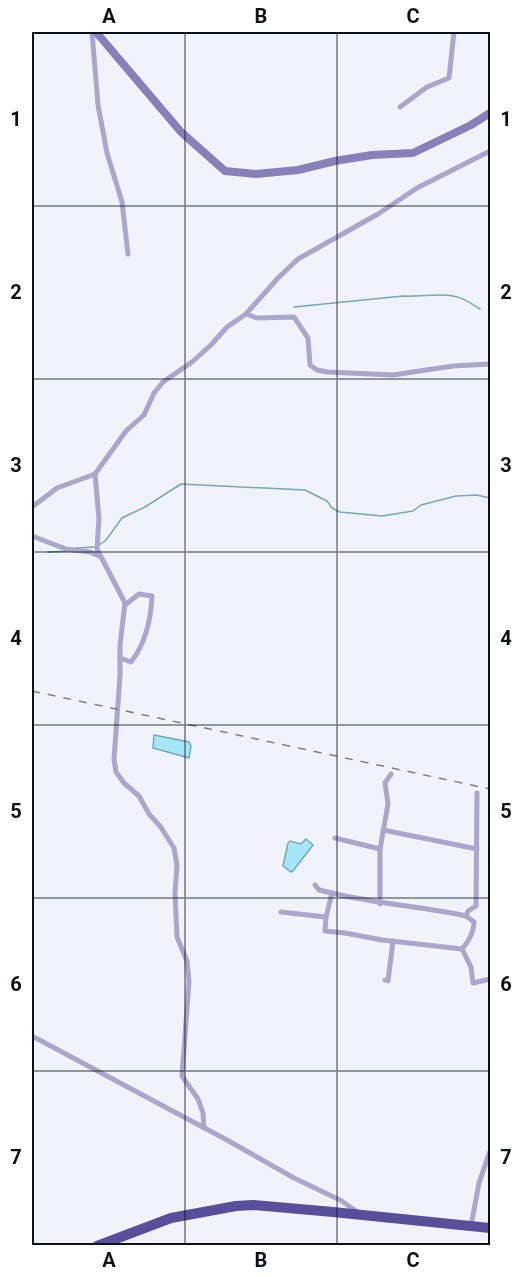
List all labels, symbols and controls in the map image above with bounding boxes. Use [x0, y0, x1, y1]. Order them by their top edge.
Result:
text: A [102, 4, 116, 28]
text: B [255, 4, 267, 28]
text: C [406, 4, 420, 28]
text: 1 [10, 107, 22, 131]
text: 1 [500, 107, 512, 131]
text: 2 [10, 280, 22, 304]
text: 2 [500, 280, 512, 304]
text: 3 [10, 453, 22, 477]
text: 3 [500, 453, 512, 477]
text: 4 [10, 626, 22, 650]
text: 4 [500, 626, 512, 650]
text: 5 [10, 799, 22, 823]
text: 5 [500, 799, 512, 823]
text: 6 [10, 972, 22, 996]
text: 6 [500, 972, 512, 996]
text: 7 [10, 1145, 22, 1169]
text: 7 [500, 1145, 512, 1169]
text: A [102, 1248, 116, 1272]
text: B [255, 1248, 267, 1272]
text: C [406, 1248, 420, 1272]

